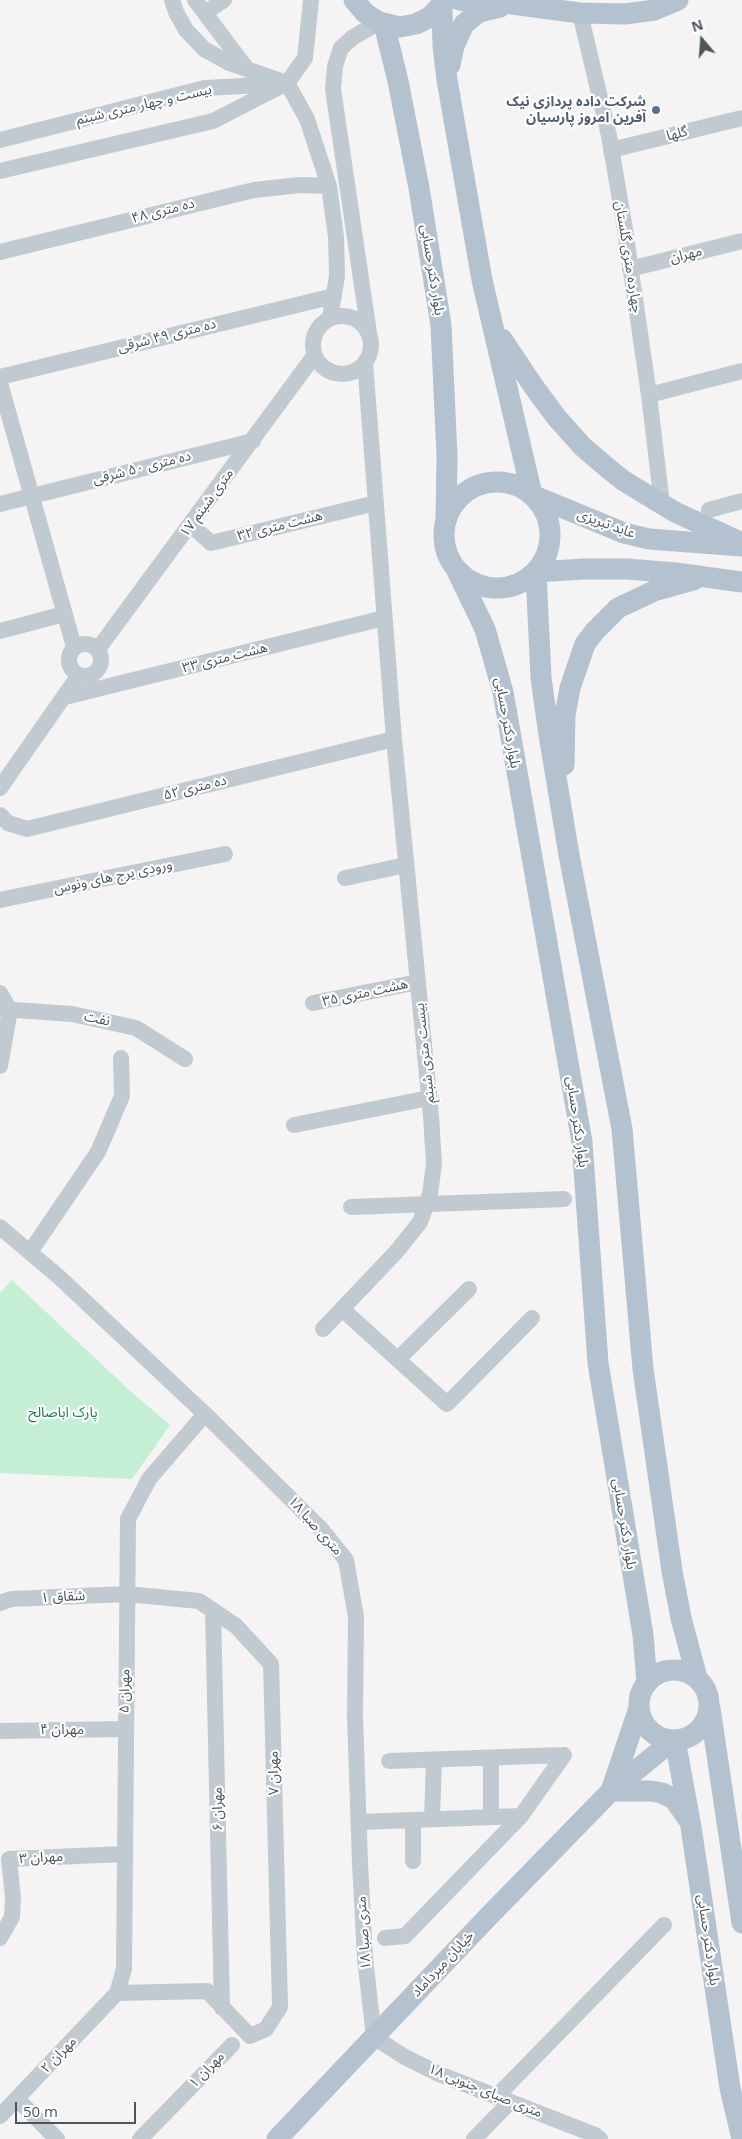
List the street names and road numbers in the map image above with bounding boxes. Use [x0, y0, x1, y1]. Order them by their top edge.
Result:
street label: بیست و چهار متری شبنم [75, 81, 213, 129]
street label: گلها [665, 123, 689, 145]
street label: ده متری ۴۸ [130, 195, 196, 227]
street label: چهارده متری گلستان [611, 200, 645, 314]
street label: بلوار دکتر حسابی [417, 223, 447, 317]
street label: مهران [668, 243, 704, 267]
street label: ده متری ۴۹ شرقی [116, 316, 218, 356]
street label: ده متری ۵۰ شرقی [91, 448, 193, 488]
street label: ۱۷ متری شبنم [177, 466, 237, 540]
street label: عابد تبریزی [575, 506, 637, 542]
street label: هشت متری ۳۲ [236, 507, 324, 545]
street label: هشت متری ۳۳ [181, 639, 269, 677]
street label: بلوار دکتر حسابی [491, 676, 523, 770]
street label: ده متری ۵۲ [162, 772, 228, 804]
street label: ورودی یرج های ونوس [52, 856, 174, 898]
street label: هشت متری ۳۵ [321, 976, 409, 1010]
street label: بیست متری شبنم [411, 1002, 439, 1104]
street label: نفت [83, 1008, 111, 1030]
street label: بلوار دکتر حسابی [562, 1075, 592, 1169]
street label: بلوار دکتر حسابی [609, 1477, 639, 1571]
street label: متری صبا ۱۸ [284, 1493, 346, 1559]
street label: شقاق ۱ [40, 1587, 86, 1607]
street label: مهران ۵ [116, 1669, 134, 1713]
street label: مهران ۴ [40, 1722, 84, 1738]
street label: مهران ۷ [265, 1751, 283, 1795]
street label: مهران ۶ [209, 1787, 227, 1831]
street label: مهران ۳ [18, 1848, 64, 1868]
street label: بلوار دکتر حسابی [693, 1893, 723, 1987]
street label: متری صبا ۱۸ [353, 1896, 375, 1970]
street label: خیابان میرداماد [408, 1927, 478, 2001]
street label: مهران ۲ [38, 2033, 80, 2077]
street label: مهران ۱ [186, 2048, 228, 2092]
street label: ۱۸ متری صبای جنوبی [425, 2060, 545, 2122]

